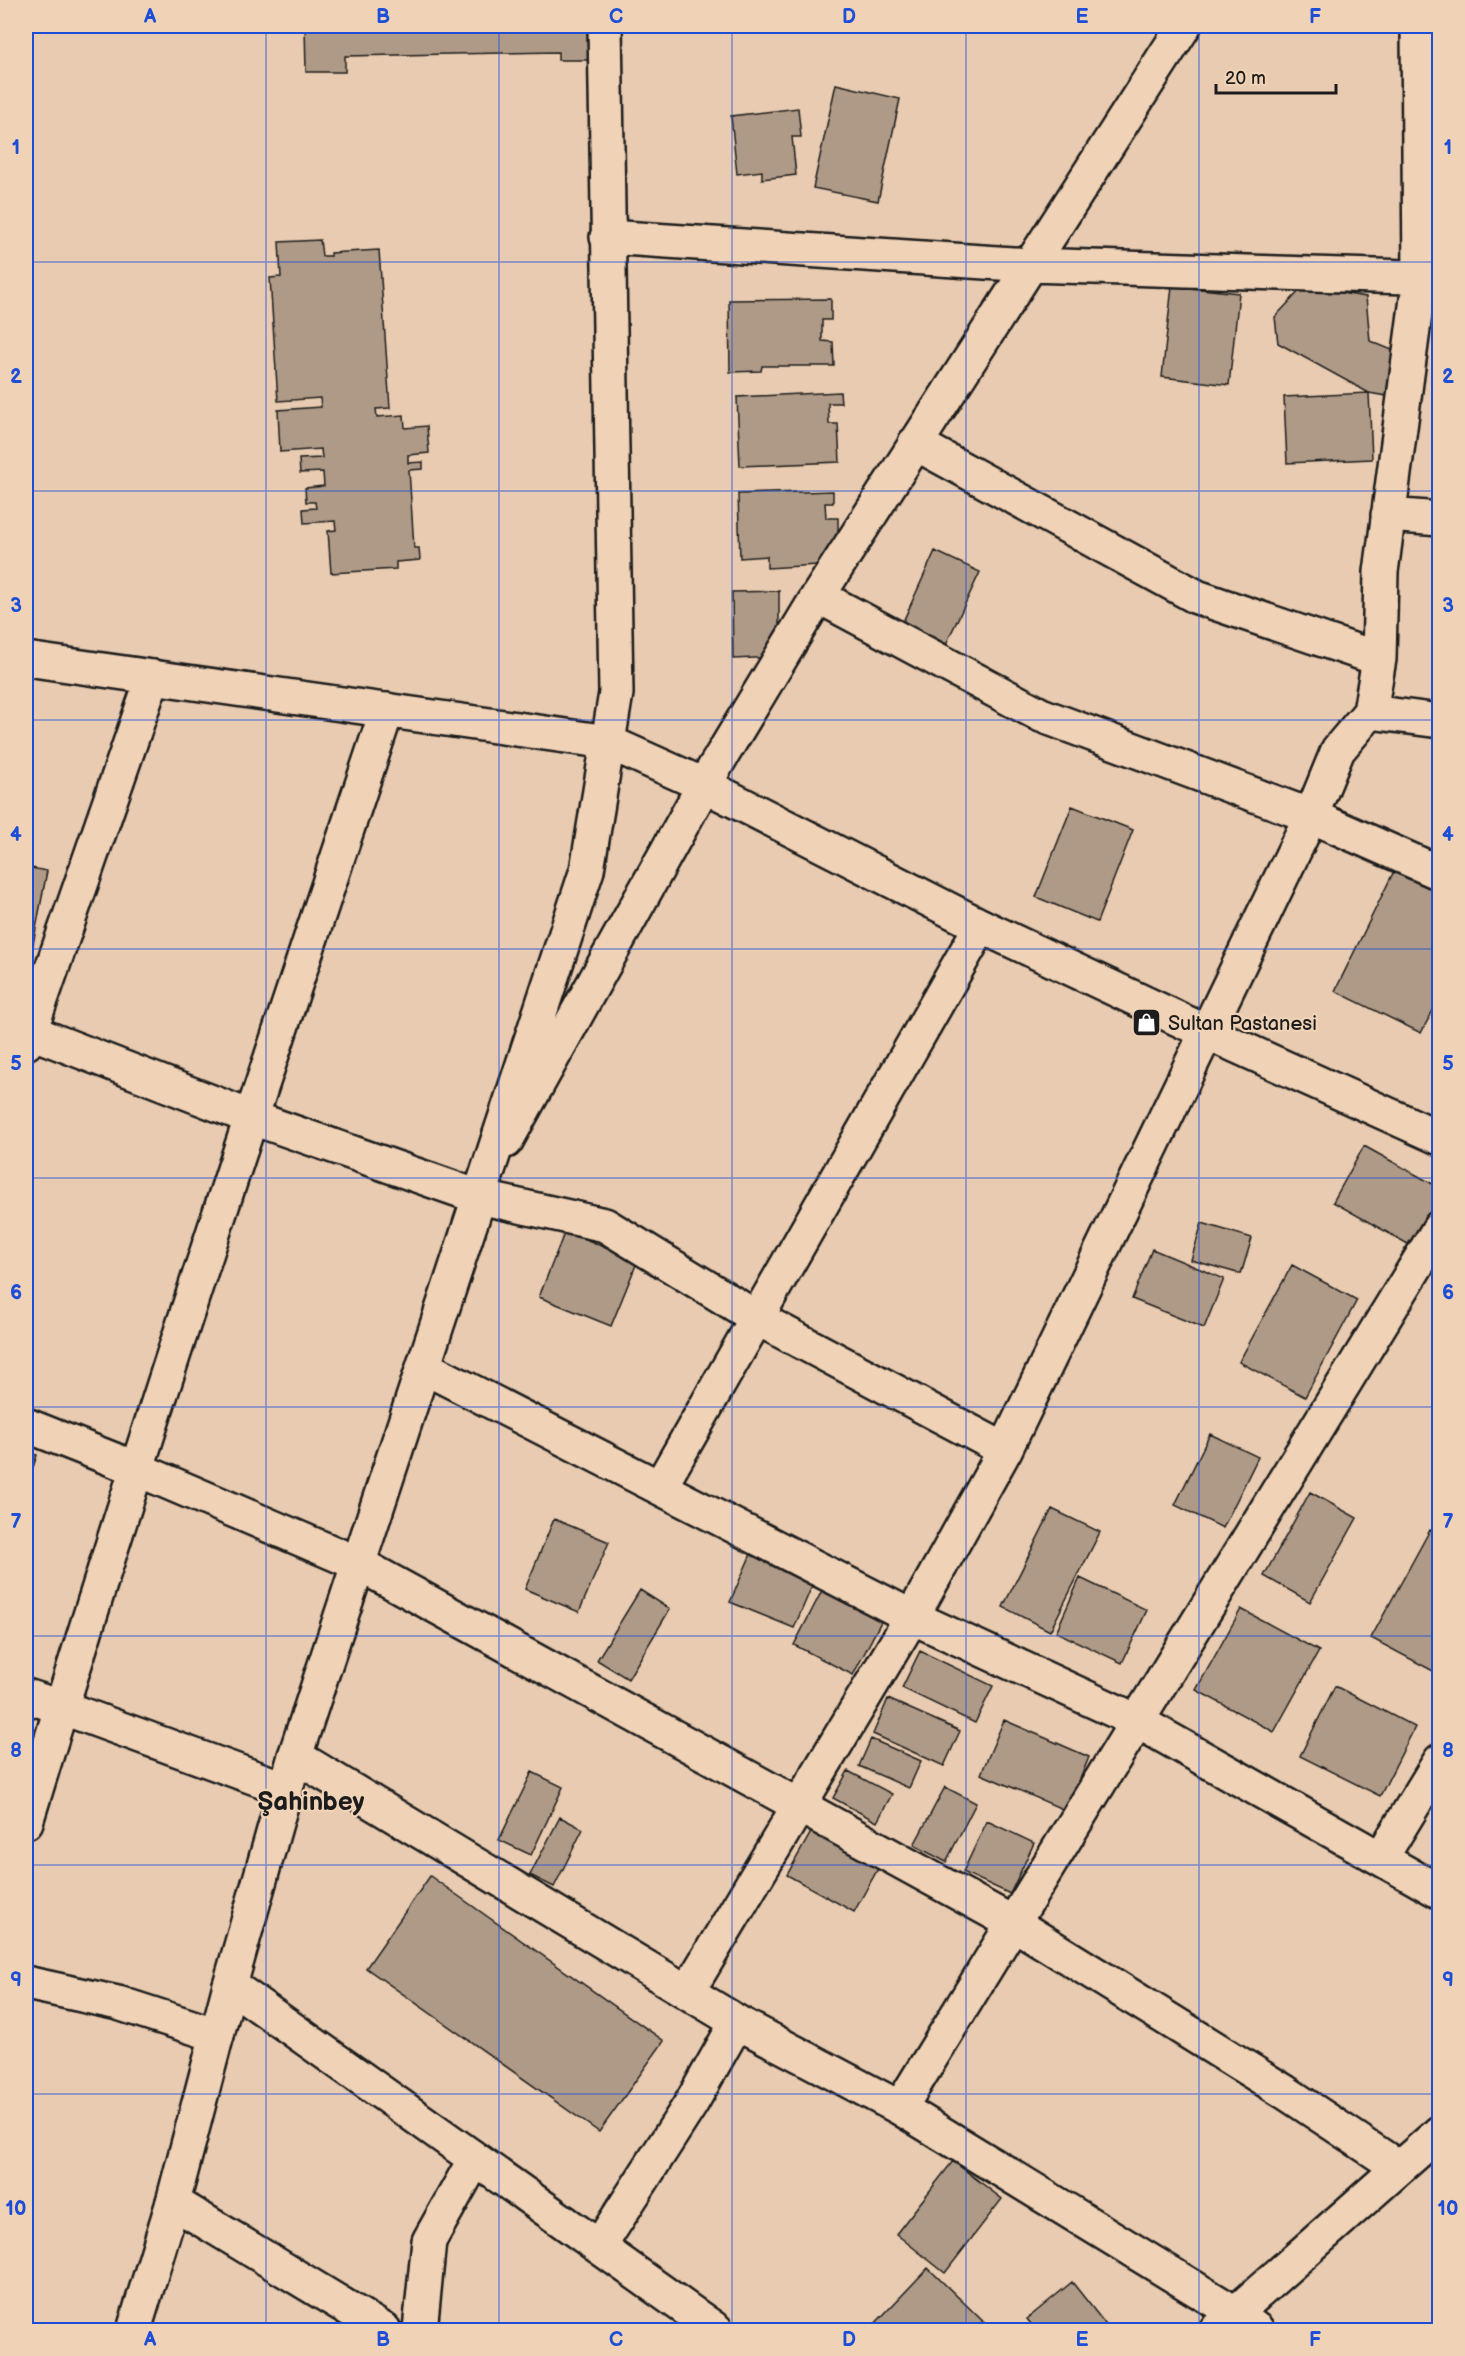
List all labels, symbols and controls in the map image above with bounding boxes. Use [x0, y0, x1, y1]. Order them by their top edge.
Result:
text: A [143, 5, 157, 29]
text: B [376, 5, 390, 29]
text: C [609, 5, 623, 29]
text: D [842, 5, 856, 29]
text: E [1076, 5, 1089, 29]
text: F [1309, 5, 1321, 29]
scale bar [1216, 57, 1336, 95]
text: 20 m [1225, 68, 1266, 89]
text: 1 [12, 136, 20, 160]
text: 1 [1444, 136, 1452, 160]
text: 2 [10, 365, 22, 389]
text: 2 [1442, 365, 1454, 389]
text: 3 [10, 594, 22, 618]
text: 3 [1442, 594, 1454, 618]
text: 4 [10, 823, 22, 847]
text: 4 [1442, 823, 1454, 847]
shop icon: Sultan Pastanesi [1131, 1007, 1163, 1039]
place label: Sultan Pastanesi [1168, 1012, 1317, 1036]
text: 5 [10, 1052, 22, 1076]
text: 5 [1442, 1052, 1454, 1076]
text: 6 [10, 1281, 22, 1305]
text: 6 [1442, 1281, 1454, 1305]
text: 7 [10, 1510, 22, 1534]
text: 7 [1442, 1510, 1454, 1534]
text: 8 [10, 1739, 22, 1763]
text: 8 [1442, 1739, 1454, 1763]
district label: Şahinbey [257, 1787, 365, 1818]
text: 9 [10, 1968, 22, 1992]
text: 9 [1442, 1968, 1454, 1992]
text: 10 [6, 2197, 26, 2221]
text: 10 [1438, 2197, 1458, 2221]
text: A [143, 2328, 157, 2352]
text: B [376, 2328, 390, 2352]
text: C [609, 2328, 623, 2352]
text: D [842, 2328, 856, 2352]
text: E [1076, 2328, 1089, 2352]
text: F [1309, 2328, 1321, 2352]

